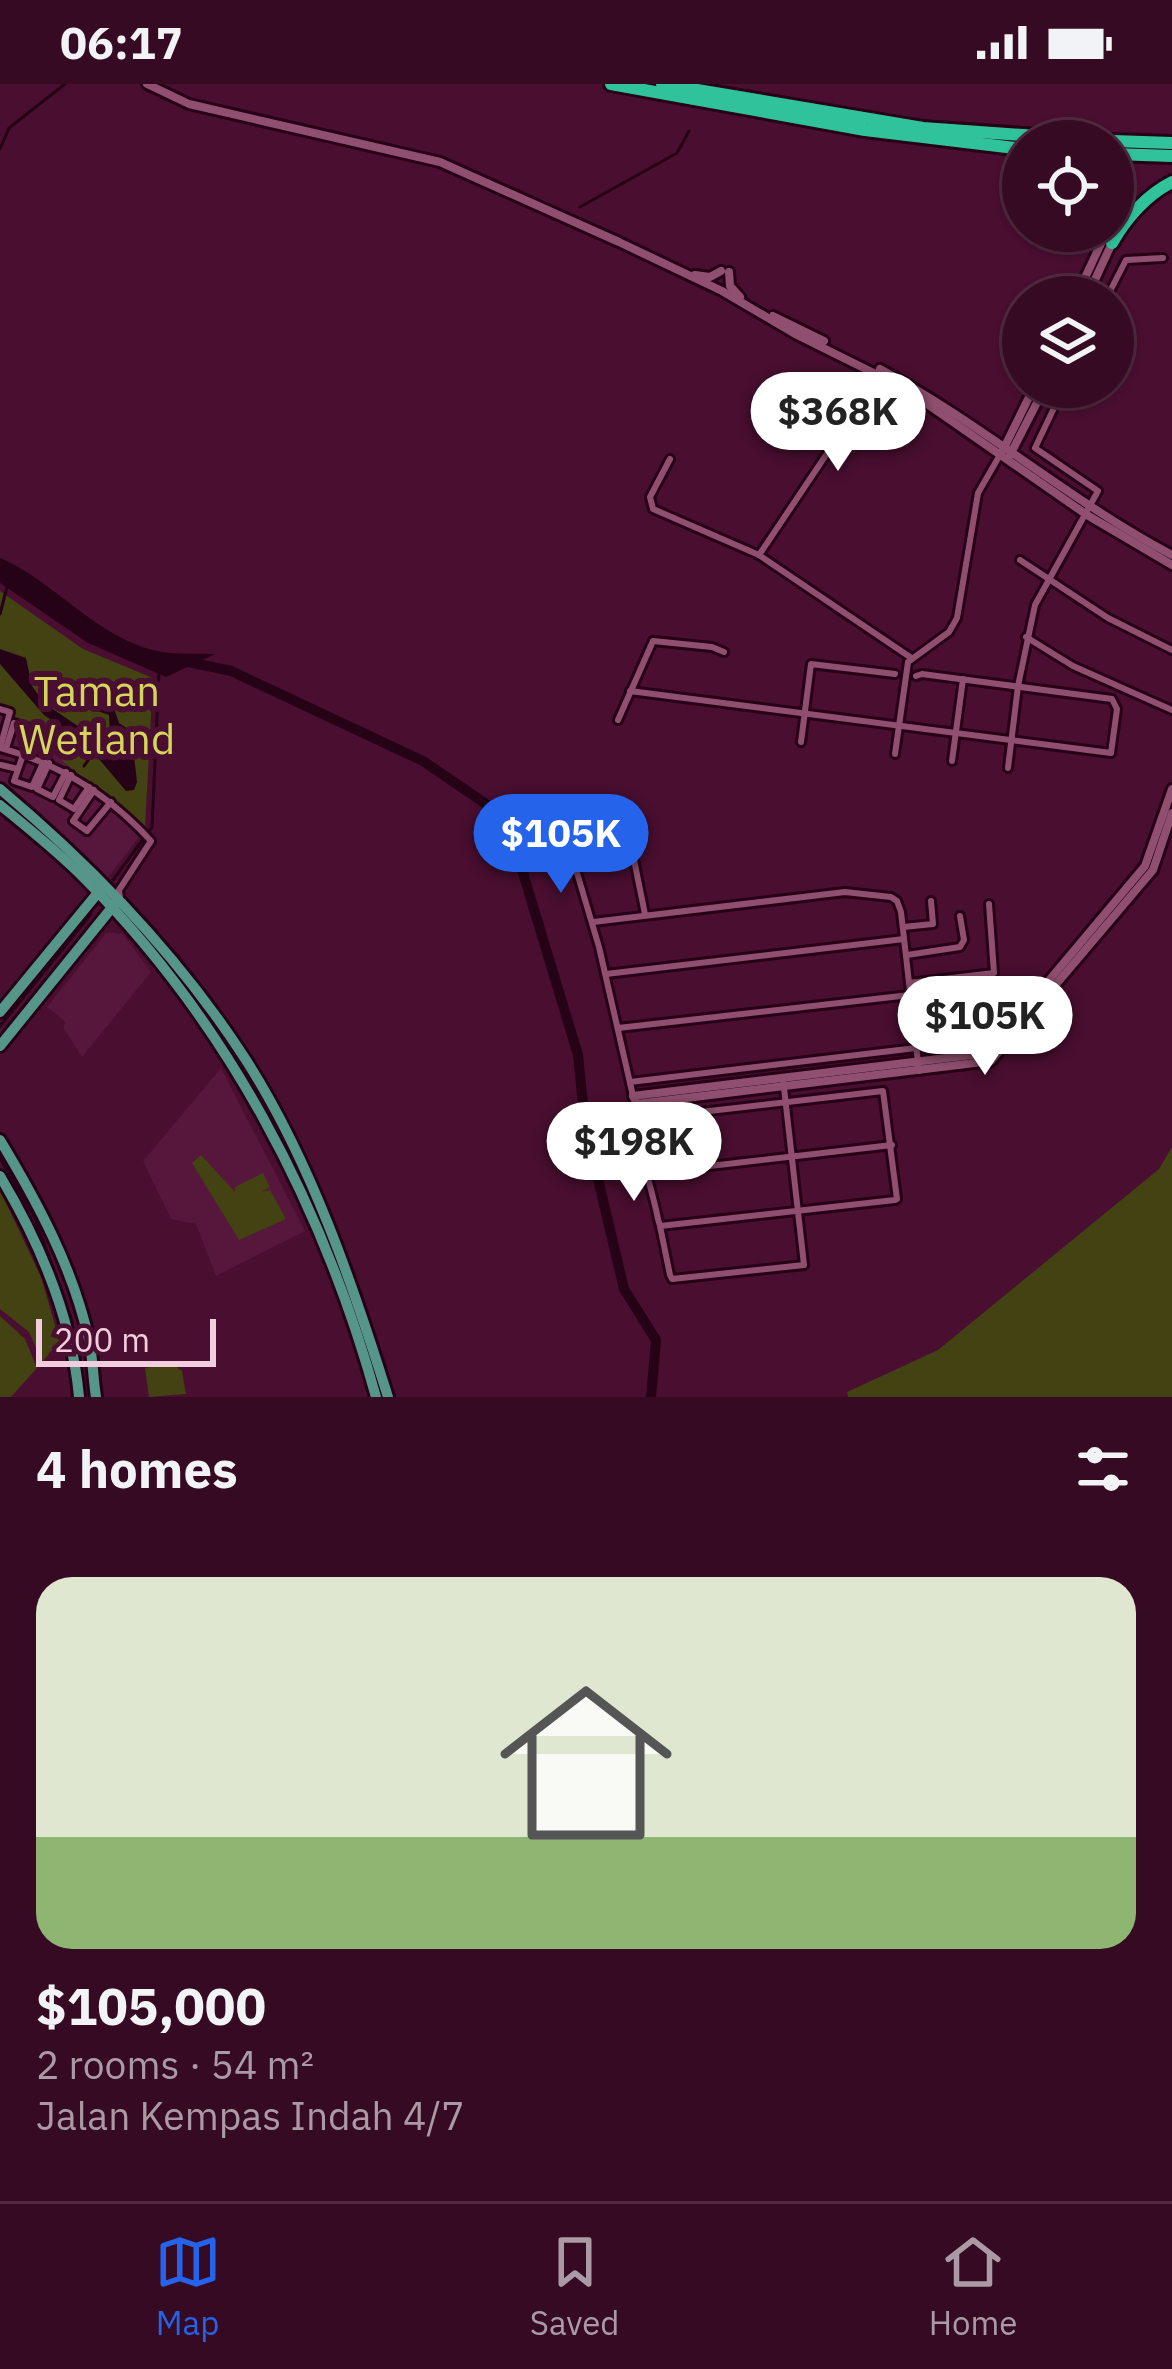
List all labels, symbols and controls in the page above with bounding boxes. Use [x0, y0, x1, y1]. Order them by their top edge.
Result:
text: 06:17 [60, 13, 183, 71]
map controls [1002, 120, 1134, 408]
button: locate [1002, 120, 1134, 252]
button: layers [1002, 276, 1134, 408]
pin: $368K [754, 372, 922, 474]
text: $368K [778, 385, 898, 436]
park label: Taman Wetland [19, 663, 175, 766]
pin: $105K [477, 794, 645, 896]
text: $105K [501, 807, 621, 858]
pin: $105K [901, 976, 1069, 1078]
text: $105K [925, 989, 1045, 1040]
pin: $198K [550, 1102, 718, 1204]
text: $198K [574, 1115, 694, 1166]
scale bar [36, 1313, 216, 1366]
text: 200 m [54, 1318, 150, 1361]
text: 4 homes [36, 1436, 238, 1502]
icon: filters [1070, 1436, 1136, 1502]
icon: home [478, 1655, 694, 1871]
text: $105,000 [36, 1973, 266, 2039]
text: 2 rooms · 54 m² [36, 2039, 314, 2090]
text: Jalan Kempas Indah 4/7 [36, 2090, 465, 2141]
tab: Map [155, 2229, 221, 2344]
tab: Saved [530, 2229, 620, 2344]
tab: Home [929, 2229, 1017, 2344]

